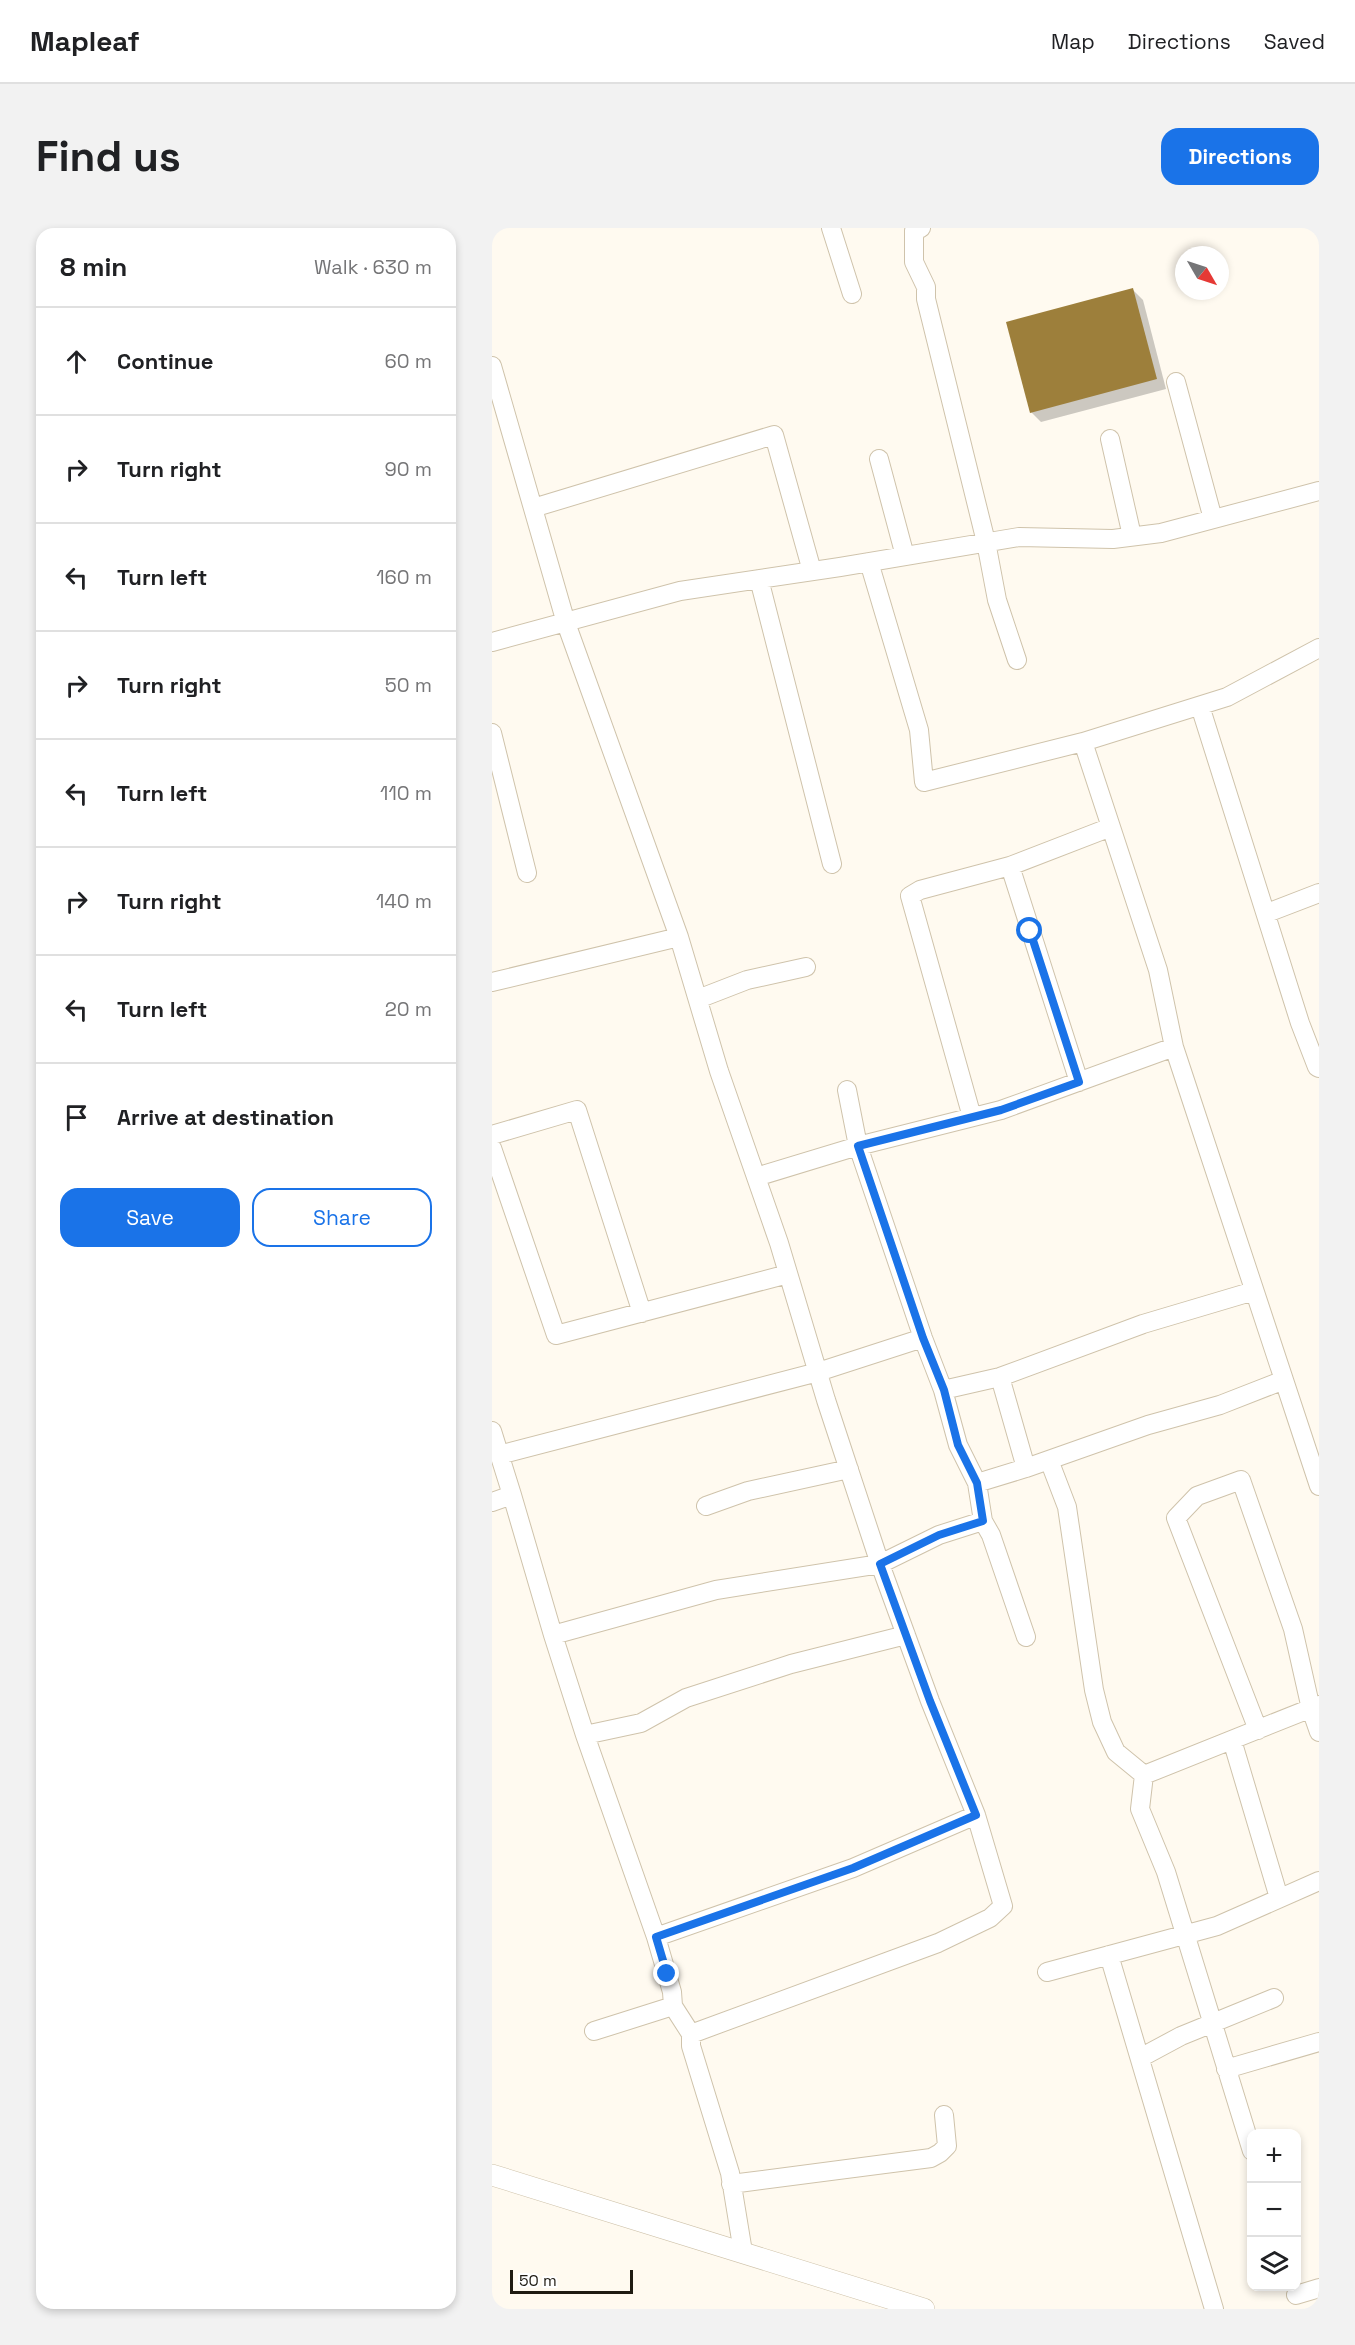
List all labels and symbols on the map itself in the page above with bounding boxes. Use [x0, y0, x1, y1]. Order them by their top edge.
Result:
north arrow [1175, 246, 1229, 300]
route start [1016, 917, 1042, 943]
route end [653, 1960, 679, 1986]
scale bar [510, 2267, 633, 2294]

